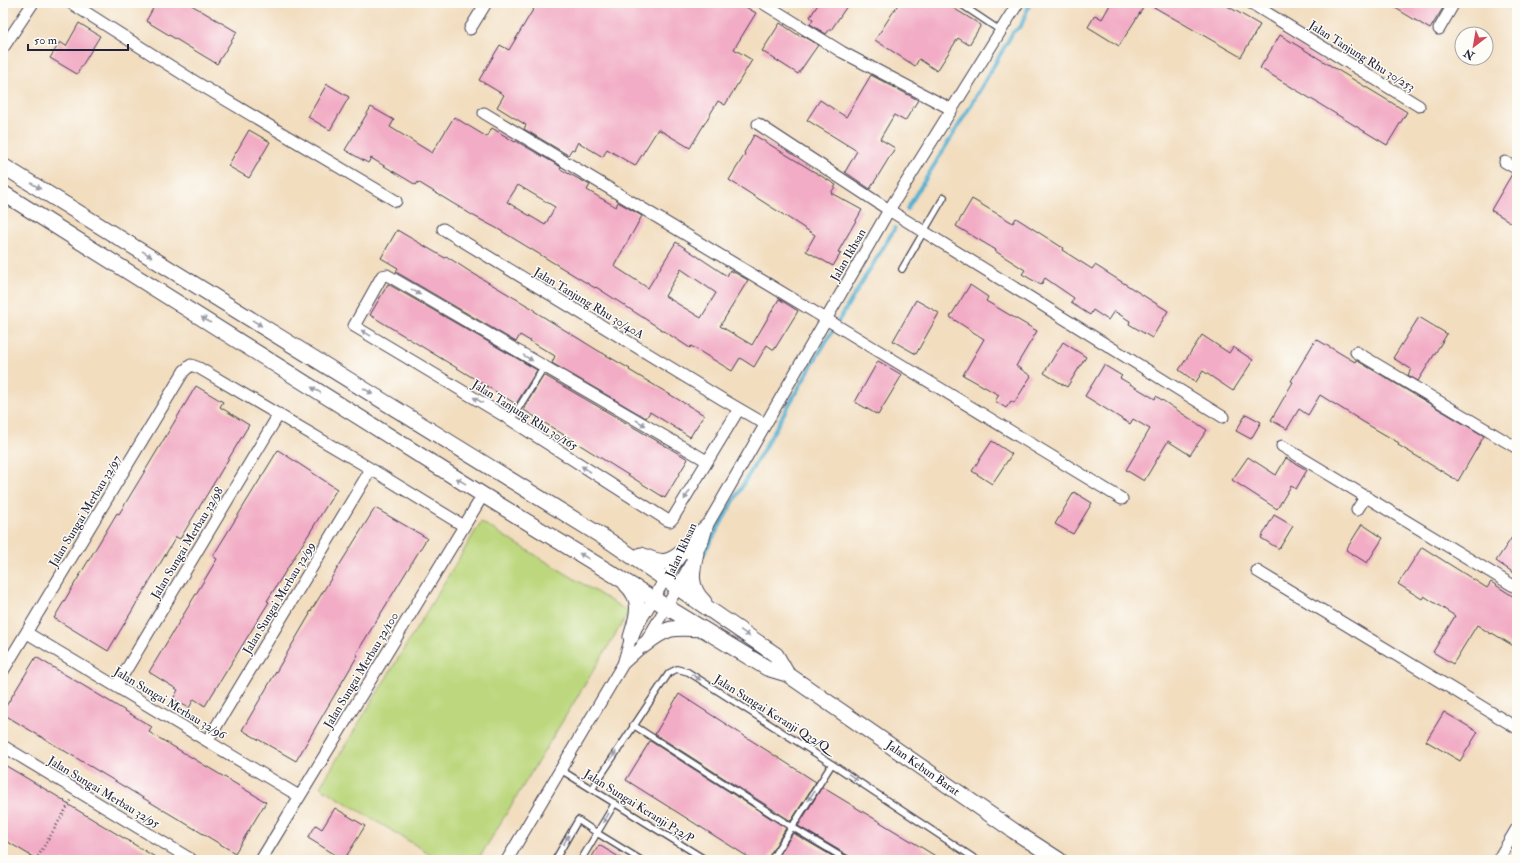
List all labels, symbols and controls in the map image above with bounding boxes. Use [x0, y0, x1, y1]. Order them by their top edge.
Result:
street label: Jalan Tanjung Rhu 30/253 [1305, 17, 1417, 95]
scale bar [28, 26, 128, 52]
north arrow [1454, 26, 1494, 66]
text: 50 m [34, 33, 58, 48]
text: N [1461, 45, 1478, 63]
one-way arrow [30, 183, 42, 190]
street label: Jalan Ikhsan [827, 226, 870, 285]
one-way arrow [141, 251, 153, 258]
street label: Jalan Tanjung Rhu 30/40A [530, 264, 647, 342]
one-way arrow [411, 288, 421, 296]
one-way arrow [200, 317, 211, 324]
one-way arrow [252, 319, 263, 326]
one-way arrow [361, 329, 371, 337]
one-way arrow [523, 354, 533, 362]
street label: Jalan Tanjung Rhu 30/165 [468, 376, 581, 454]
one-way arrow [310, 386, 321, 393]
one-way arrow [363, 387, 373, 395]
one-way arrow [472, 397, 483, 404]
one-way arrow [635, 420, 647, 427]
street label: Jalan Sungai Merbau 32/97 [46, 452, 125, 571]
one-way arrow [580, 465, 592, 472]
one-way arrow [456, 477, 466, 485]
street label: Jalan Sungai Merbau 32/98 [148, 484, 227, 603]
one-way arrow [683, 489, 690, 501]
street label: Jalan Ikhsan [662, 521, 701, 581]
street label: Jalan Sungai Merbau 32/99 [239, 539, 319, 658]
one-way arrow [579, 552, 589, 560]
street label: Jalan Sungai Merbau 32/100 [320, 610, 402, 732]
one-way arrow [740, 629, 750, 637]
street label: Jalan Sungai Merbau 32/96 [110, 663, 229, 743]
street label: Jalan Sungai Keranji Q32/Q [710, 671, 839, 759]
one-way arrow [690, 674, 702, 681]
street label: Jalan Kebun Barat [882, 737, 962, 799]
one-way arrow [609, 751, 617, 762]
street label: Jalan Sungai Merbau 32/95 [44, 753, 163, 832]
street label: Jalan Sungai Keranji P32/P [580, 766, 697, 846]
one-way arrow [848, 773, 858, 781]
one-way arrow [807, 791, 815, 801]
one-way arrow [603, 812, 610, 824]
one-way arrow [563, 834, 570, 846]

